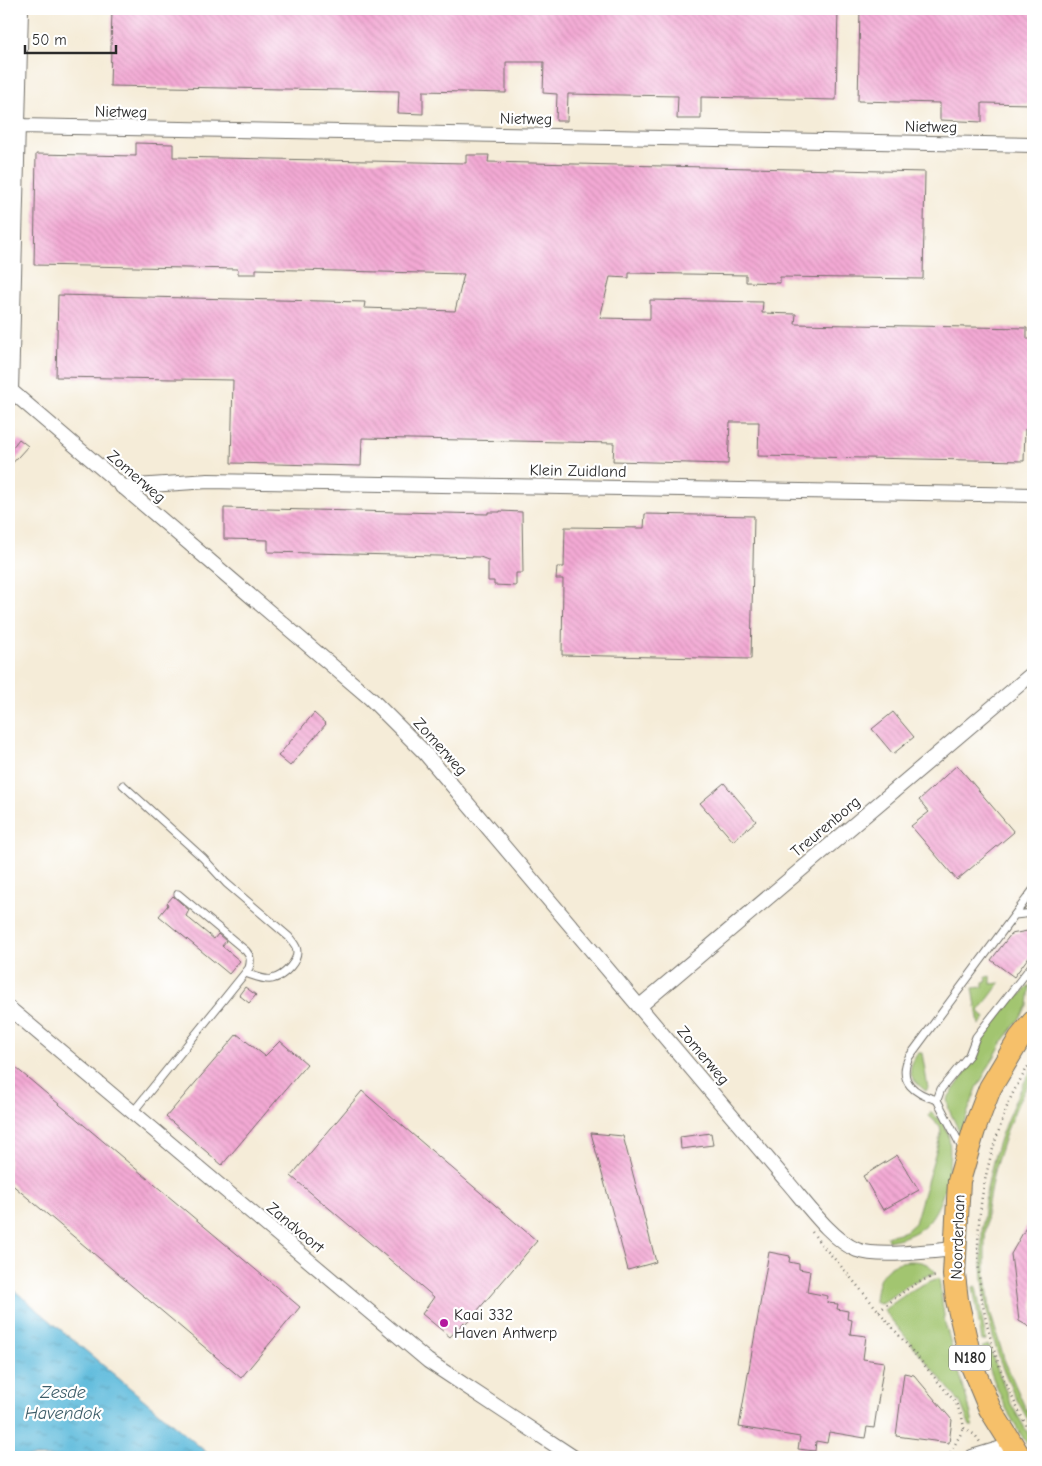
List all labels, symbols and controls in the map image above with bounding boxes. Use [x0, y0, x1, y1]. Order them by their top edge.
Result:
scale bar [25, 22, 116, 54]
text: 50 m [32, 31, 67, 49]
street label: Nietweg [95, 103, 147, 121]
street label: Nietweg [500, 110, 552, 128]
street label: Nietweg [905, 118, 957, 136]
street label: Zomerweg [104, 447, 169, 507]
street label: Klein Zuidland [529, 461, 627, 481]
street label: Zomerweg [410, 714, 471, 779]
street label: Treurenborg [787, 793, 864, 861]
street label: Zomerweg [673, 1023, 733, 1089]
street label: Noorderlaan [948, 1194, 968, 1280]
street label: Zandvoort [263, 1199, 328, 1257]
place label: Kaai 332 Haven Antwerp [454, 1306, 557, 1342]
marker: Kaai 332 Haven Antwerp [438, 1317, 450, 1329]
road number: N180 [949, 1346, 991, 1370]
water label: Zesde Havendok [25, 1382, 102, 1424]

